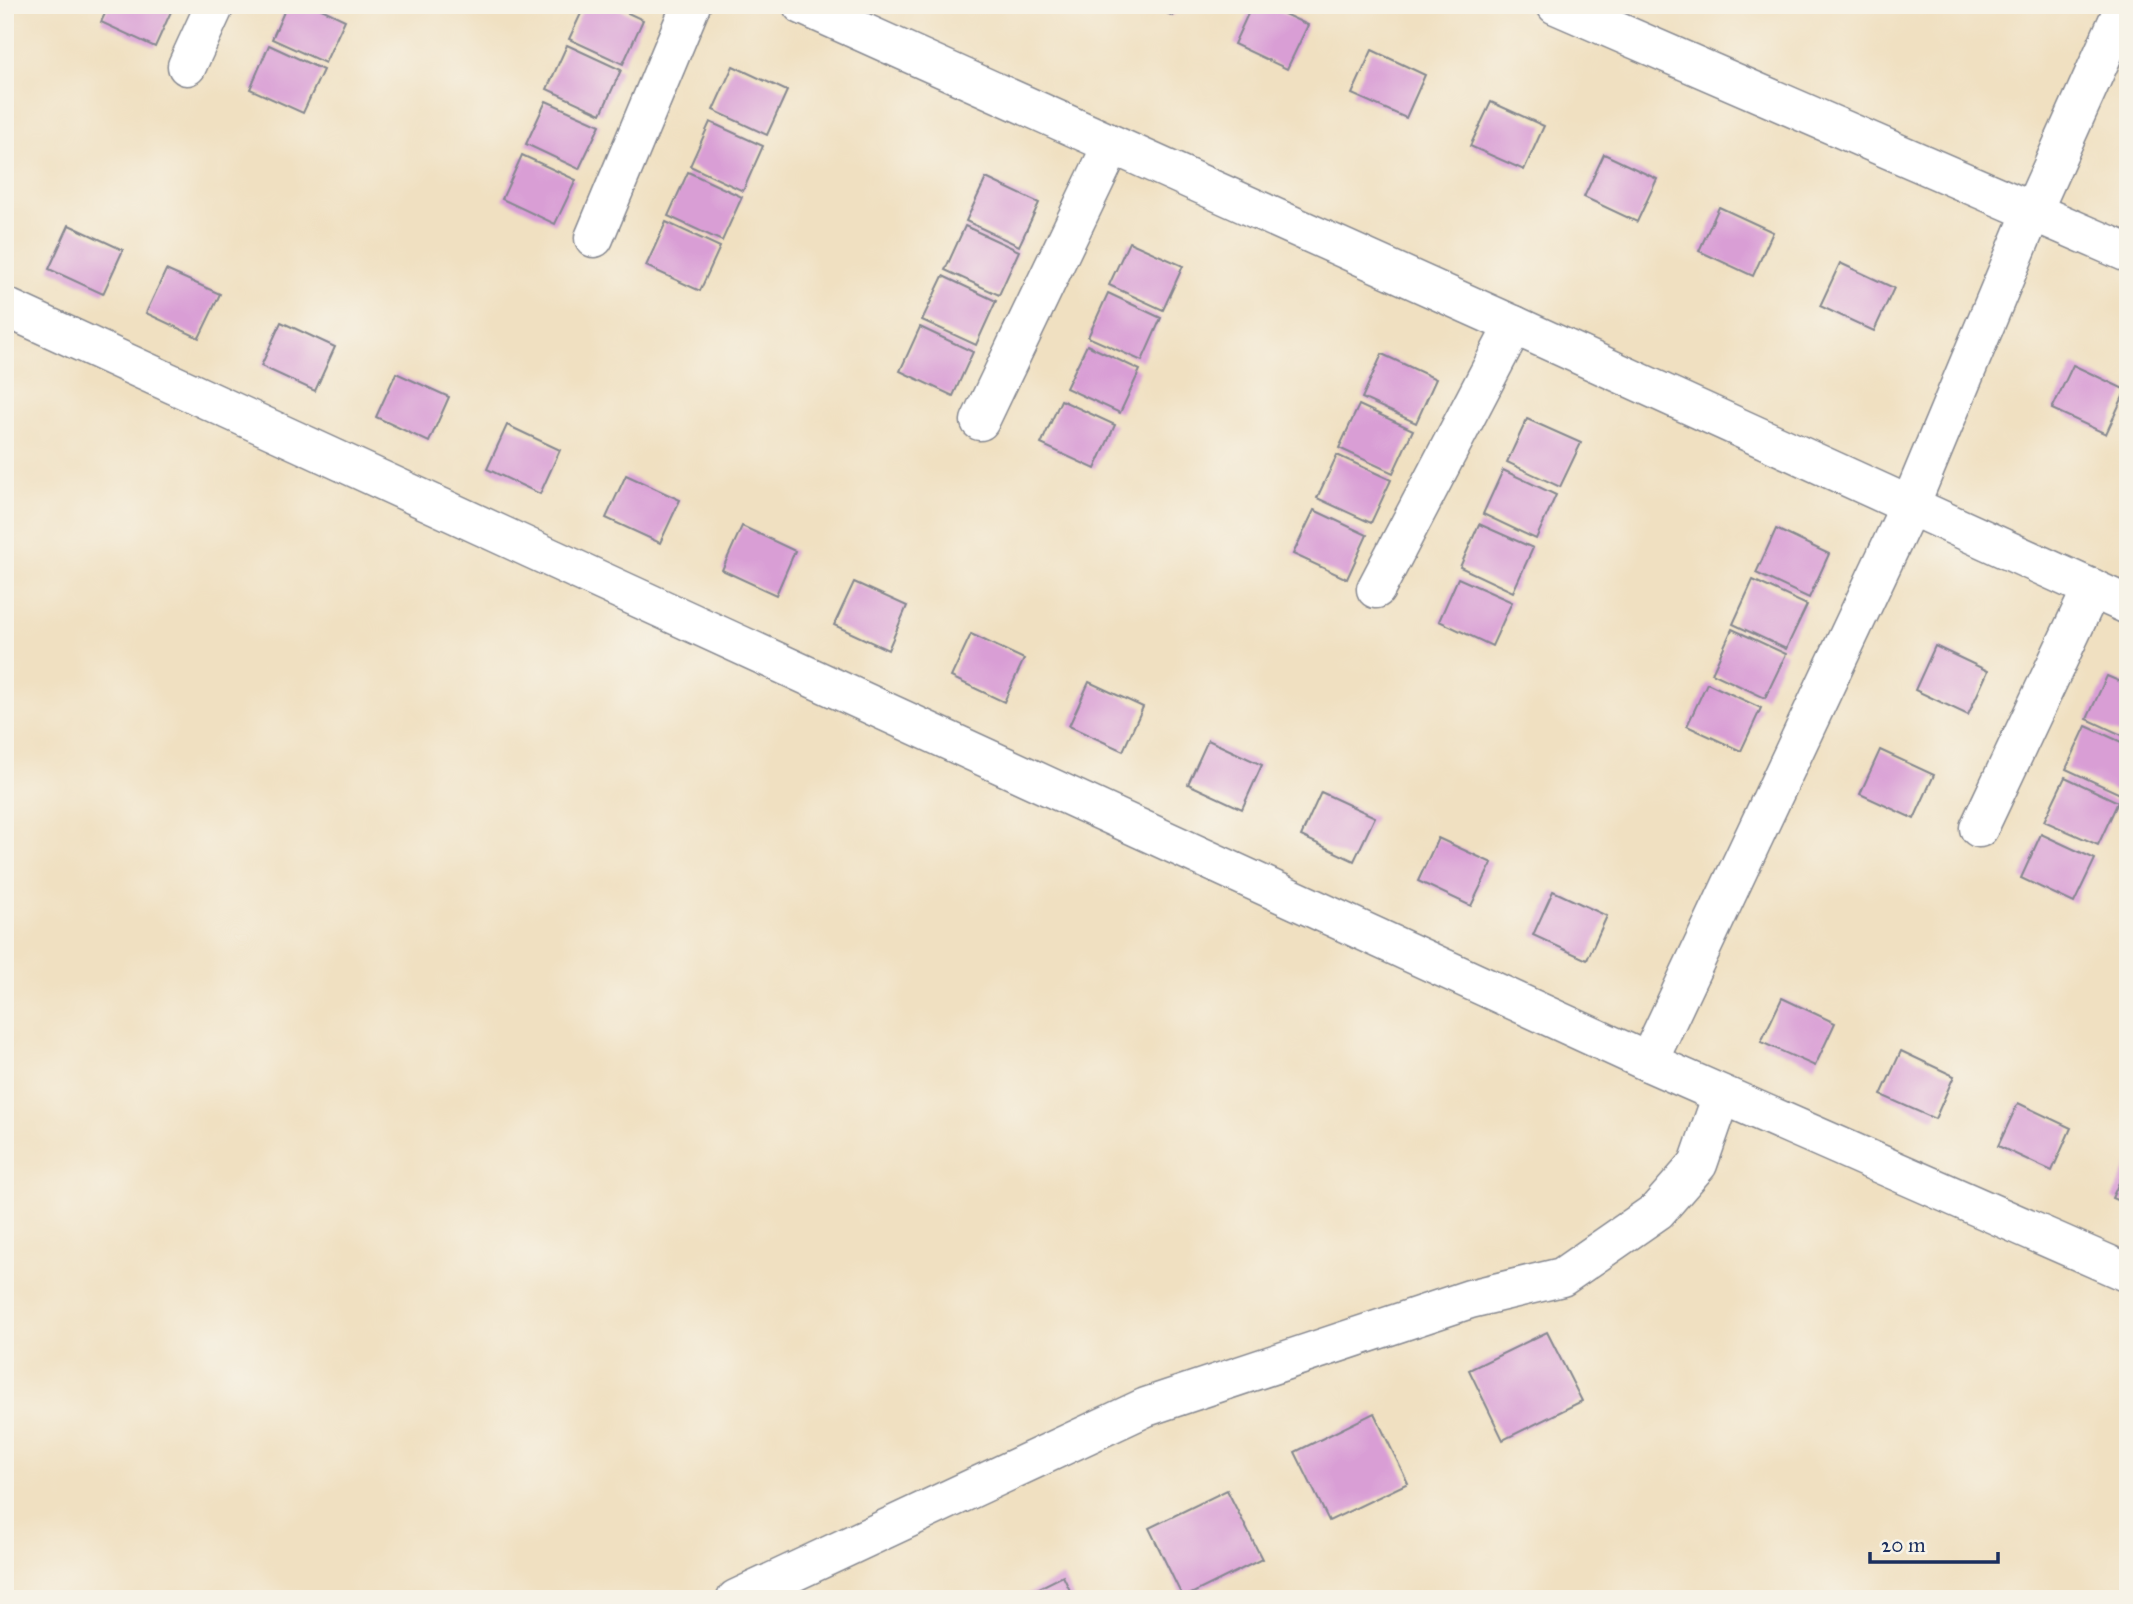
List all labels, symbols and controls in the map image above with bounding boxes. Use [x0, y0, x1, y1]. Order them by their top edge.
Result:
scale bar [1870, 1520, 1998, 1564]
text: 20 m [1881, 1532, 1926, 1558]

